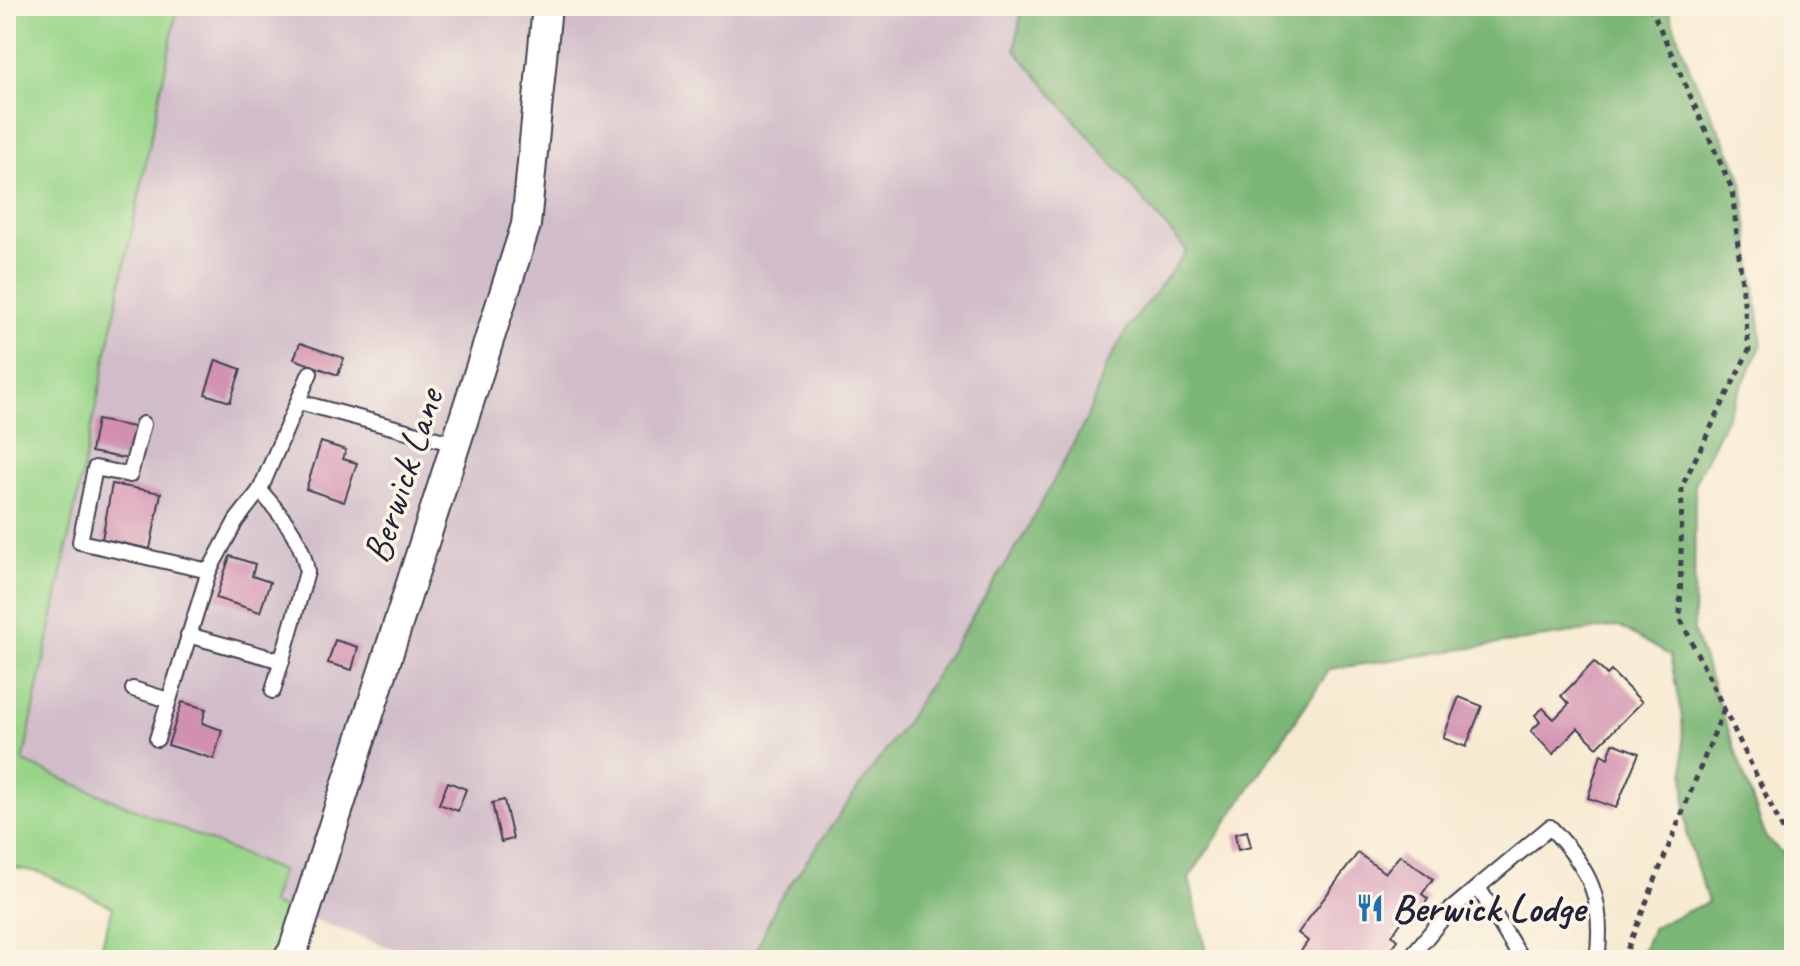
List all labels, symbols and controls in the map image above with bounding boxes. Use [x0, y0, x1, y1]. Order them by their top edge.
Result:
street label: Berwick Lane [351, 380, 456, 569]
place label: Berwick Lodge [1392, 883, 1588, 933]
restaurant icon: Berwick Lodge [1355, 893, 1385, 923]

